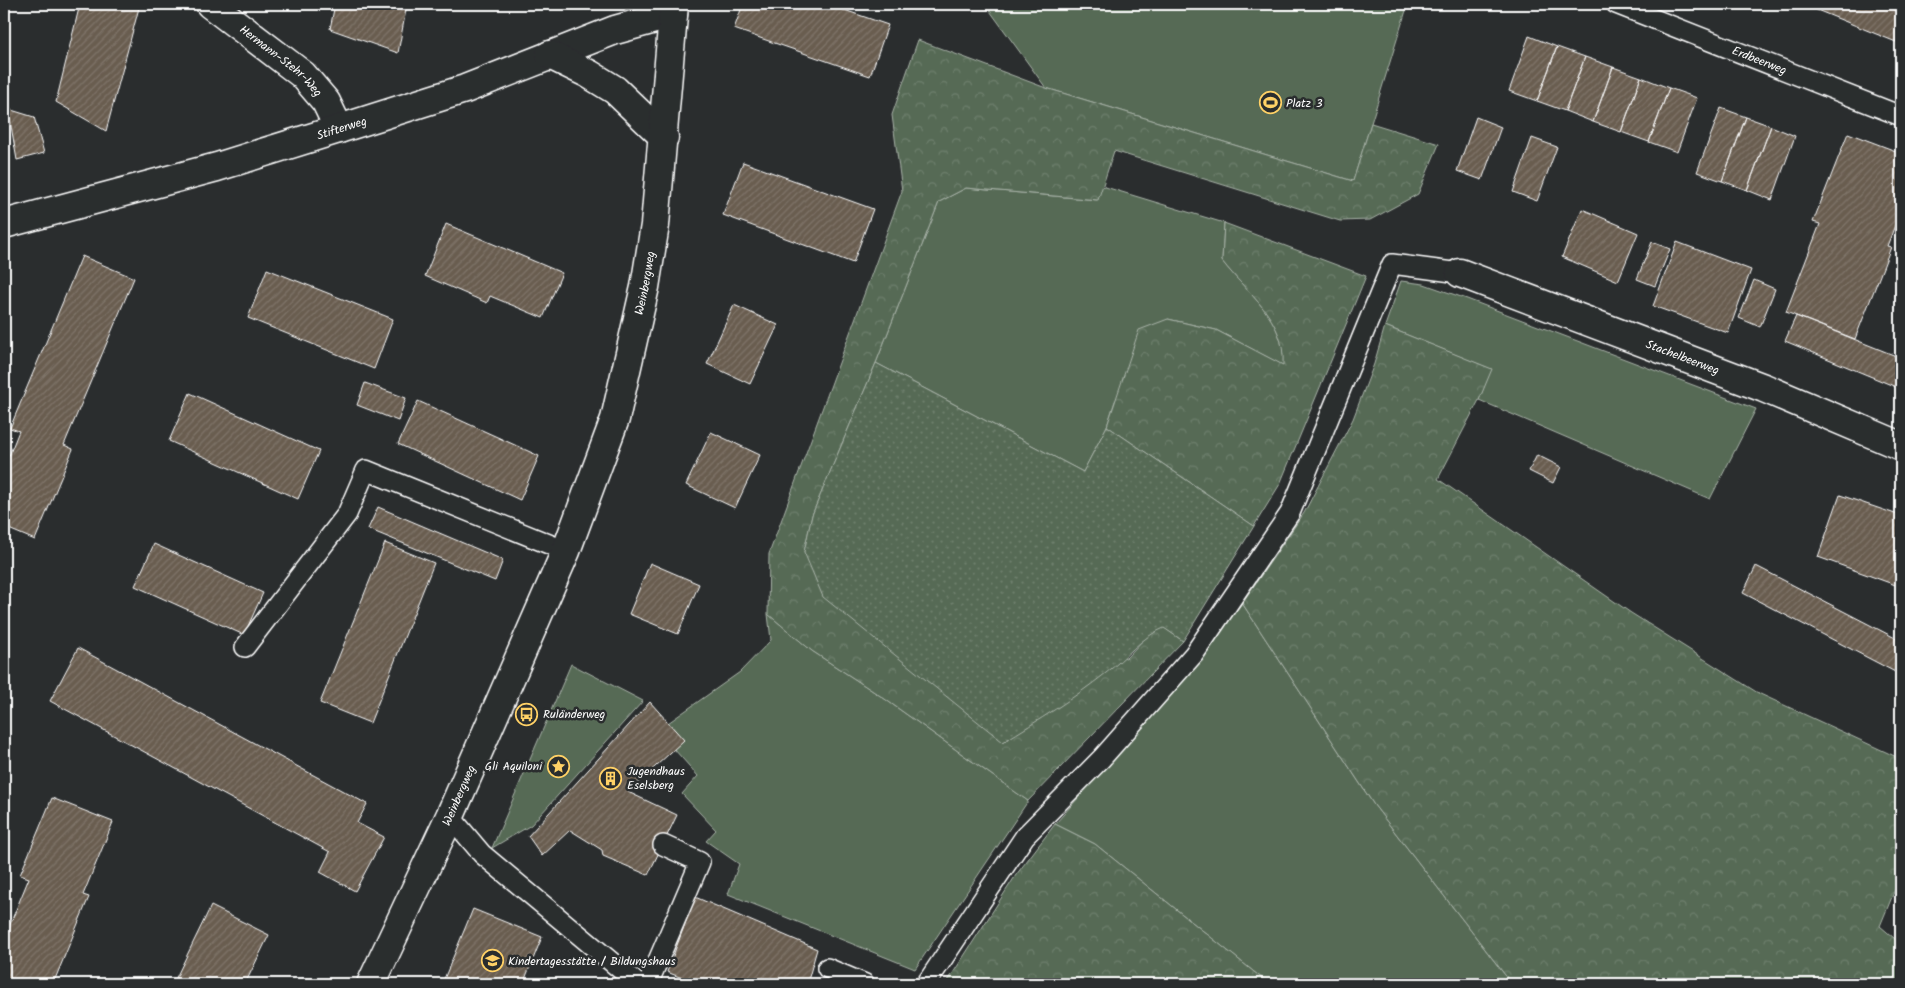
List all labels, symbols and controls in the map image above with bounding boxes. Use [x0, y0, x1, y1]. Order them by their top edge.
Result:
street label: Hermann-Stehr-Weg [235, 21, 327, 101]
street label: Erdbeerweg [1729, 41, 1790, 80]
sports icon: Platz 3 [1258, 91, 1282, 115]
place label: Platz 3 [1286, 94, 1323, 113]
street label: Stifterweg [314, 112, 370, 145]
street label: Weinbergweg [630, 249, 661, 317]
street label: Stachelbeerweg [1643, 335, 1722, 380]
bus stop icon: Ruländerweg [515, 702, 539, 726]
place label: Ruländerweg [543, 705, 606, 724]
place icon: Gli Aquiloni [546, 754, 570, 778]
place label: Gli Aquiloni [485, 757, 543, 776]
street label: Weinbergweg [438, 762, 481, 829]
place label: Jugendhaus Eselsberg [627, 762, 685, 795]
building icon: Jugendhaus Eselsberg [599, 766, 623, 790]
school or university icon: Kindertagesstätte / Bildungshaus [480, 949, 504, 973]
place label: Kindertagesstätte / Bildungshaus [508, 952, 676, 971]

